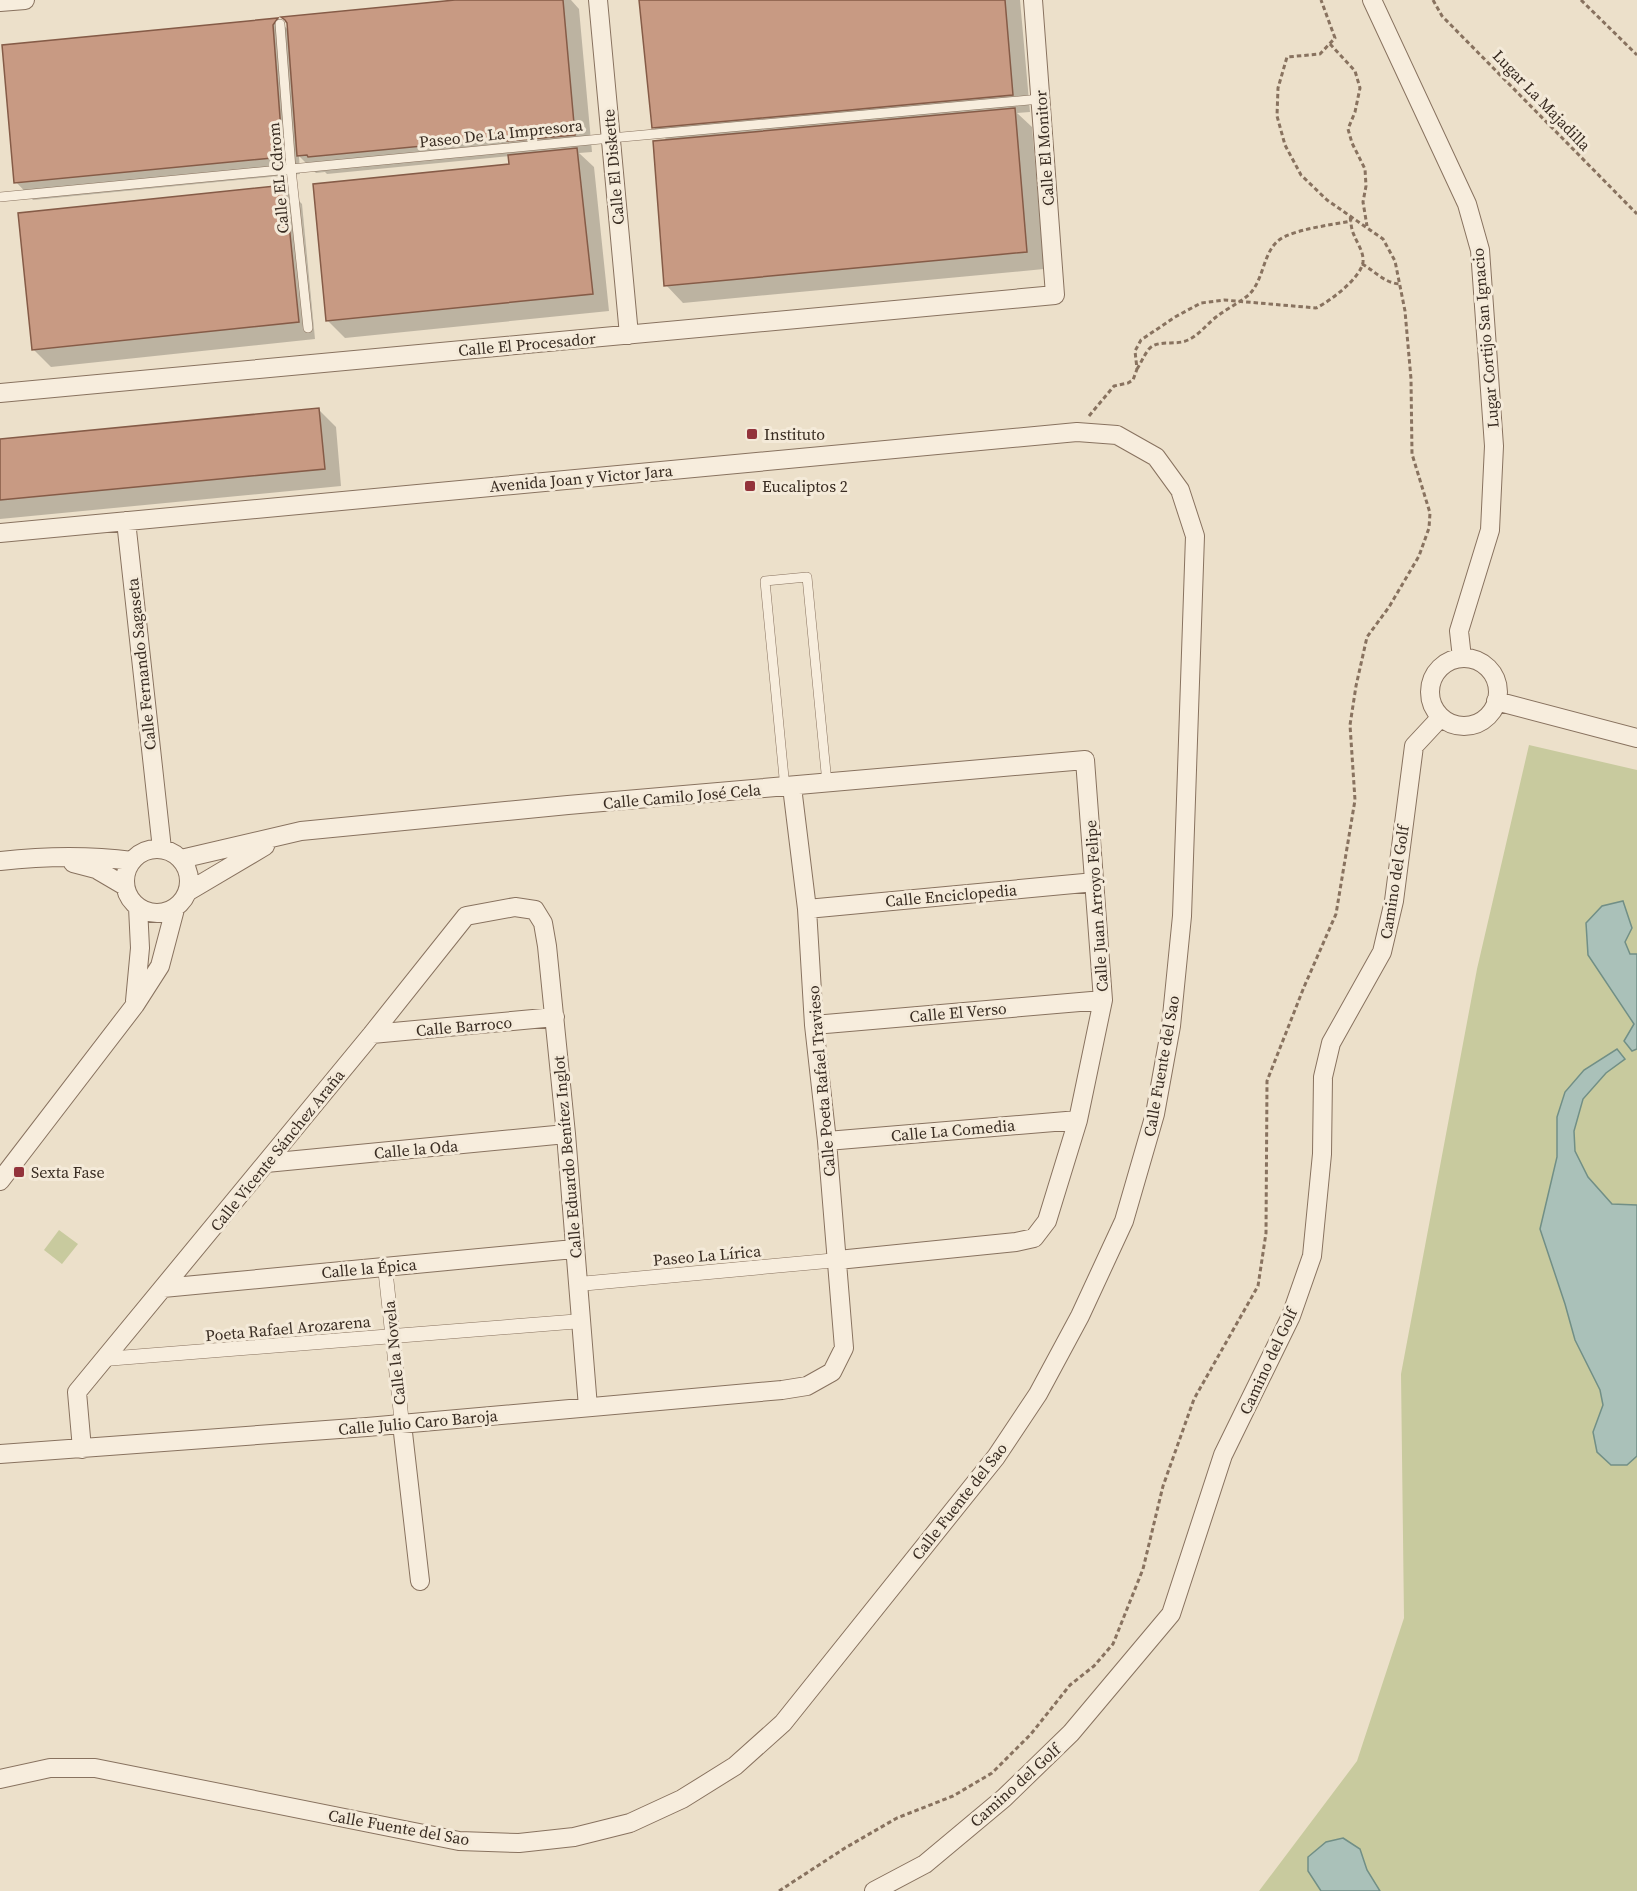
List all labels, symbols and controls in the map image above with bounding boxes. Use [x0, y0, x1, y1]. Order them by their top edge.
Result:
street label: Lugar La Majadilla [1488, 45, 1597, 156]
street label: Calle El Monitor [1029, 89, 1059, 207]
street label: Calle El Diskette [597, 108, 629, 226]
street label: Paseo De La Impresora [418, 113, 585, 153]
street label: Calle EL Cdrom [262, 121, 294, 235]
street label: Lugar Cortijo San Ignacio [1466, 247, 1504, 429]
street label: Calle El Procesador [457, 327, 597, 361]
place label: Instituto [764, 423, 825, 445]
marker: Instituto [745, 427, 759, 441]
street label: Avenida Joan y Victor Jara [488, 459, 674, 497]
place label: Eucaliptos 2 [762, 475, 848, 497]
marker: Eucaliptos 2 [743, 479, 757, 493]
street label: Calle Fernando Sagaseta [121, 576, 161, 751]
street label: Calle Camilo José Cela [602, 778, 763, 814]
street label: Calle Juan Arroyo Felipe [1079, 819, 1113, 993]
street label: Camino del Golf [1374, 822, 1414, 941]
street label: Calle Enciclopedia [884, 878, 1019, 912]
street label: Calle Poeta Rafael Travieso [802, 984, 840, 1177]
street label: Calle Fuente del Sao [1138, 993, 1184, 1138]
street label: Calle El Verso [908, 997, 1008, 1027]
street label: Calle Barroco [415, 1011, 513, 1041]
street label: Calle Eduardo Benítez Inglot [547, 1054, 587, 1259]
street label: Calle Vicente Sánchez Araña [205, 1064, 350, 1236]
street label: Calle La Comedia [890, 1114, 1017, 1146]
street label: Calle la Oda [373, 1134, 460, 1164]
place label: Sexta Fase [31, 1161, 105, 1183]
marker: Sexta Fase [12, 1165, 26, 1179]
street label: Paseo La Lírica [652, 1239, 763, 1271]
street label: Calle la Épica [320, 1253, 418, 1283]
street label: Calle la Novela [377, 1299, 410, 1406]
street label: Camino del Golf [1234, 1303, 1303, 1418]
street label: Poeta Rafael Arozarena [204, 1310, 372, 1346]
street label: Calle Julio Caro Baroja [337, 1404, 499, 1440]
street label: Calle Fuente del Sao [906, 1438, 1012, 1564]
street label: Camino del Golf [965, 1737, 1066, 1832]
street label: Calle Fuente del Sao [327, 1804, 472, 1850]

